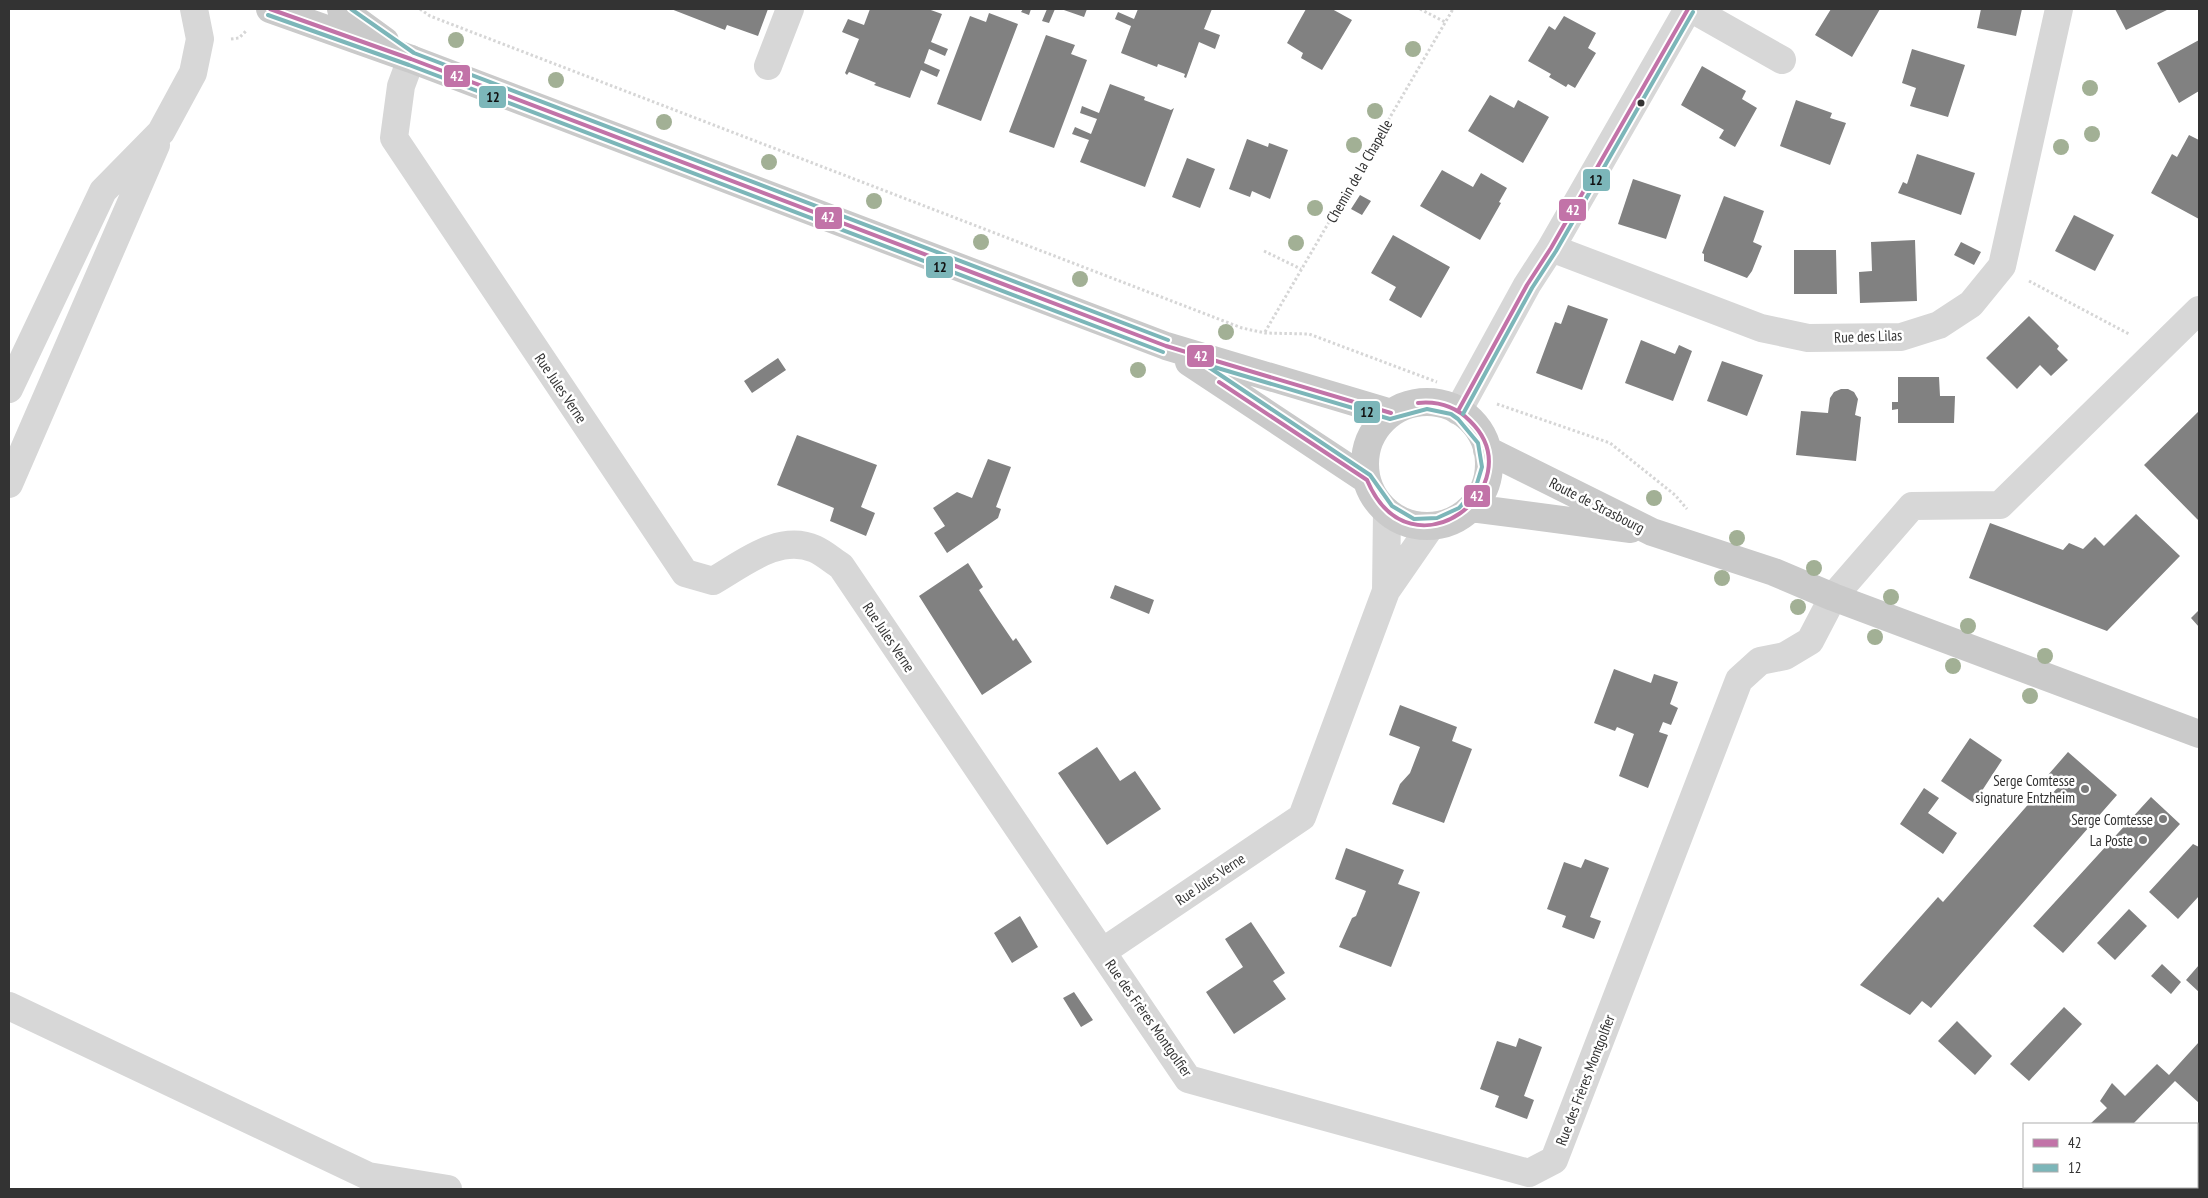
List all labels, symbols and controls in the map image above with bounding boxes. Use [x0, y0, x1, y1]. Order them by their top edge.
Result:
line badge: 42 [443, 64, 471, 88]
text: 42 [450, 67, 464, 85]
line badge: 12 [478, 85, 507, 109]
text: 12 [486, 88, 500, 106]
unlabelled marker [1636, 98, 1646, 108]
street label: Chemin de la Chapelle [1322, 116, 1396, 226]
line badge: 12 [1582, 168, 1611, 192]
text: 12 [1589, 171, 1603, 189]
line badge: 42 [1558, 198, 1587, 222]
text: 42 [1566, 201, 1580, 219]
line badge: 42 [814, 206, 843, 230]
text: 42 [821, 208, 835, 226]
line badge: 12 [925, 255, 954, 279]
text: 12 [933, 258, 947, 276]
street label: Rue des Lilas [1834, 325, 1902, 347]
line badge: 42 [1186, 344, 1215, 368]
text: 42 [1194, 347, 1208, 365]
street label: Rue Jules Verne [531, 349, 591, 427]
line badge: 12 [1353, 400, 1381, 424]
text: 12 [1360, 403, 1374, 421]
street label: Route de Strasbourg [1546, 473, 1648, 537]
line badge: 42 [1463, 484, 1491, 508]
text: 42 [1470, 487, 1484, 505]
street label: Rue Jules Verne [859, 598, 919, 676]
place label: Serge Comtesse signature Entzheim [1975, 771, 2075, 807]
marker: Serge Comtesse signature Entzheim [2079, 783, 2091, 795]
place label: Serge Comtesse [2071, 810, 2153, 829]
marker: Serge Comtesse [2157, 813, 2169, 825]
place label: La Poste [2090, 831, 2133, 850]
marker: La Poste [2137, 834, 2149, 846]
street label: Rue Jules Verne [1171, 849, 1249, 909]
street label: Rue des Frères Montgolfier [1101, 956, 1197, 1081]
street label: Rue des Frères Montgolfier [1551, 1011, 1619, 1148]
legend [2023, 1123, 2198, 1188]
text: 42 [2068, 1133, 2082, 1152]
text: 12 [2068, 1158, 2082, 1177]

